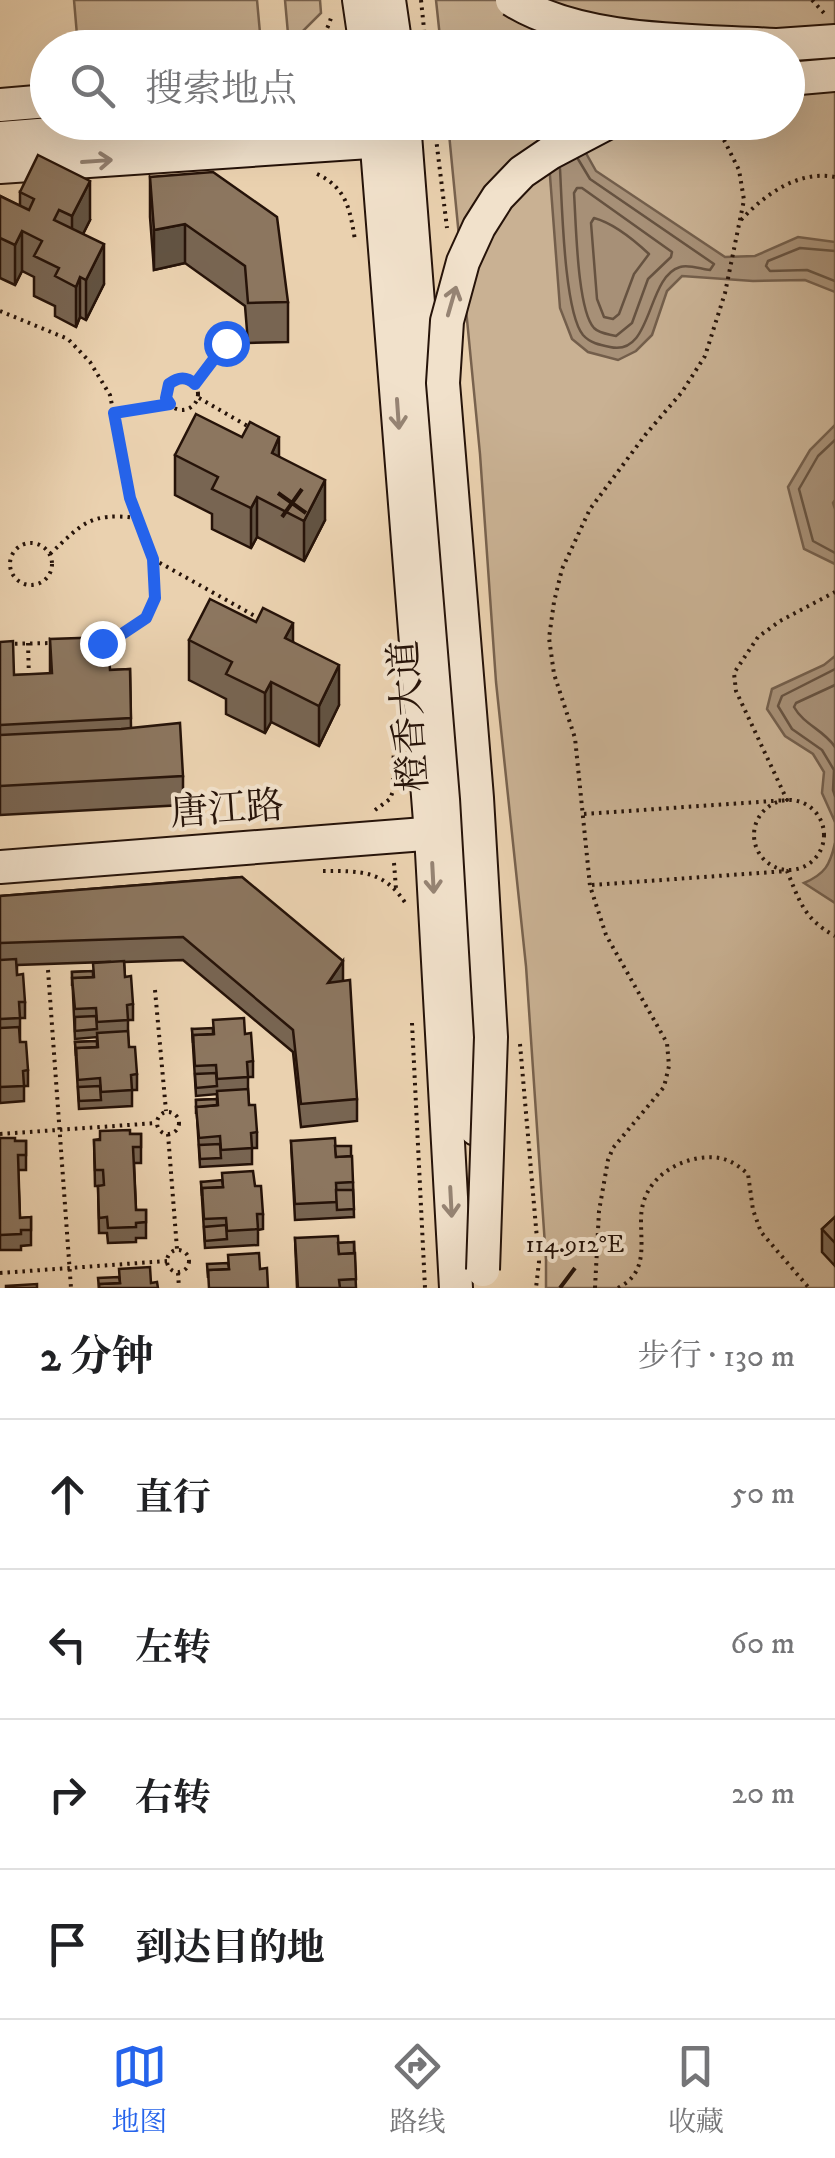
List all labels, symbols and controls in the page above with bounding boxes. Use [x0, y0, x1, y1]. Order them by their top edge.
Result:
search box [30, 30, 805, 140]
icon: search [65, 58, 120, 113]
text: 搜索地点 [145, 66, 297, 114]
one-way arrow [81, 151, 113, 170]
one-way arrow [444, 285, 463, 317]
route start [204, 321, 250, 367]
one-way arrow [389, 398, 408, 430]
route end [80, 621, 126, 667]
street label: 橙香大道 [381, 639, 439, 793]
street label: 唐江路 [168, 782, 286, 838]
one-way arrow [424, 861, 443, 893]
one-way arrow [442, 1186, 461, 1218]
text: 114.912°E [526, 1229, 624, 1260]
text: 2 分钟 [40, 1332, 154, 1384]
text: 步行 · 130 m [638, 1337, 795, 1377]
icon: ahead [40, 1467, 95, 1522]
text: 50 m [731, 1474, 795, 1514]
text: 直行 [135, 1475, 211, 1523]
icon: left [40, 1617, 95, 1672]
text: 60 m [730, 1624, 795, 1664]
text: 左转 [135, 1625, 211, 1673]
icon: right [40, 1767, 95, 1822]
text: 20 m [731, 1774, 795, 1814]
text: 右转 [135, 1775, 211, 1823]
icon: arrive [40, 1917, 95, 1972]
text: 到达目的地 [135, 1925, 325, 1973]
tab: 地图 [111, 2039, 167, 2140]
tab: 路线 [389, 2039, 446, 2140]
tab: 收藏 [668, 2039, 724, 2140]

